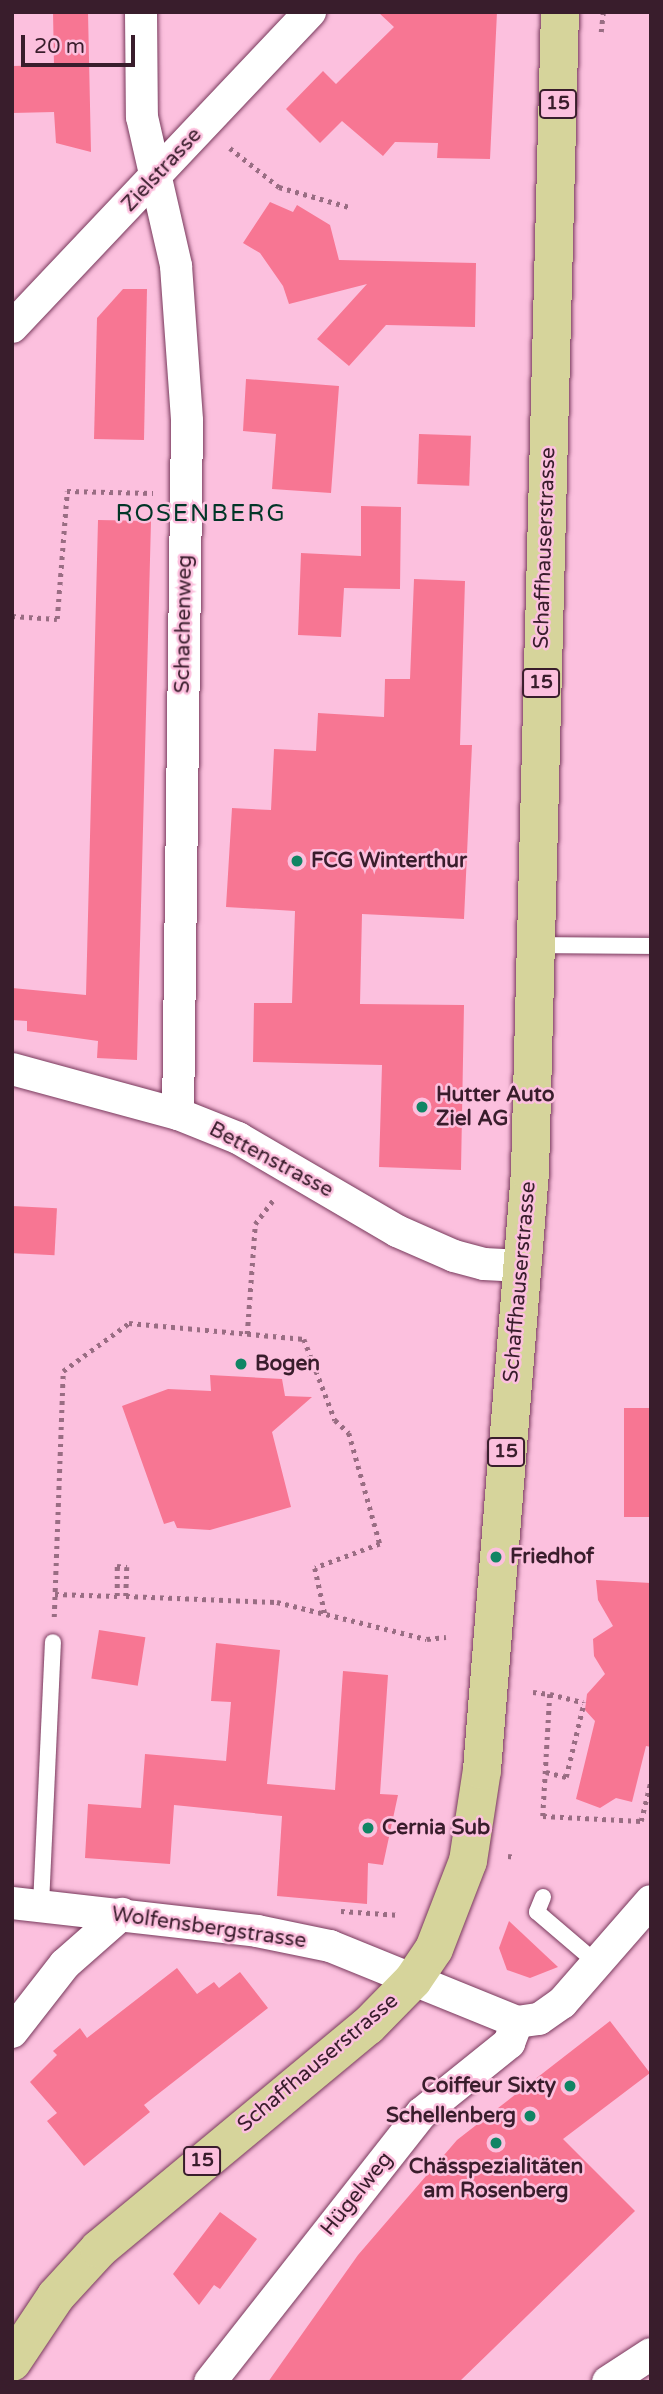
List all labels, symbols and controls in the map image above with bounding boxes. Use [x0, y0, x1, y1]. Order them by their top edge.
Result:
scale bar [24, 21, 138, 65]
text: 20 m [34, 34, 85, 59]
road number: 15 [539, 88, 577, 120]
street label: Zielstrasse [117, 123, 207, 217]
street label: Schaffhauserstrasse [529, 447, 561, 649]
district label: ROSENBERG [117, 500, 285, 528]
street label: Schachenweg [170, 554, 198, 694]
road number: 15 [522, 668, 560, 698]
place label: FCG Winterthur [311, 848, 467, 874]
marker: FCG Winterthur [289, 853, 305, 869]
place label: Hutter Auto Ziel AG [436, 1082, 554, 1132]
marker: Hutter Auto Ziel AG [414, 1099, 430, 1115]
street label: Bettenstrasse [205, 1117, 337, 1203]
street label: Schaffhauserstrasse [499, 1180, 541, 1384]
place label: Bogen [255, 1351, 320, 1377]
marker: Bogen [233, 1356, 249, 1372]
road number: 15 [487, 1436, 525, 1468]
place label: Friedhof [510, 1544, 594, 1570]
marker: Friedhof [488, 1549, 504, 1565]
place label: Cernia Sub [382, 1815, 490, 1841]
marker: Cernia Sub [360, 1820, 376, 1836]
street label: Wolfensbergstrasse [110, 1902, 308, 1954]
street label: Schaffhauserstrasse [233, 1988, 403, 2138]
place label: Coiffeur Sixty [421, 2073, 556, 2099]
marker: Coiffeur Sixty [562, 2078, 578, 2094]
place label: Schellenberg [386, 2103, 516, 2129]
marker: Schellenberg [522, 2108, 538, 2124]
marker: Chässpezialitäten am Rosenberg [488, 2135, 504, 2151]
road number: 15 [183, 2146, 221, 2176]
street label: Hügelweg [316, 2147, 398, 2241]
place label: Chässpezialitäten am Rosenberg [409, 2154, 583, 2204]

